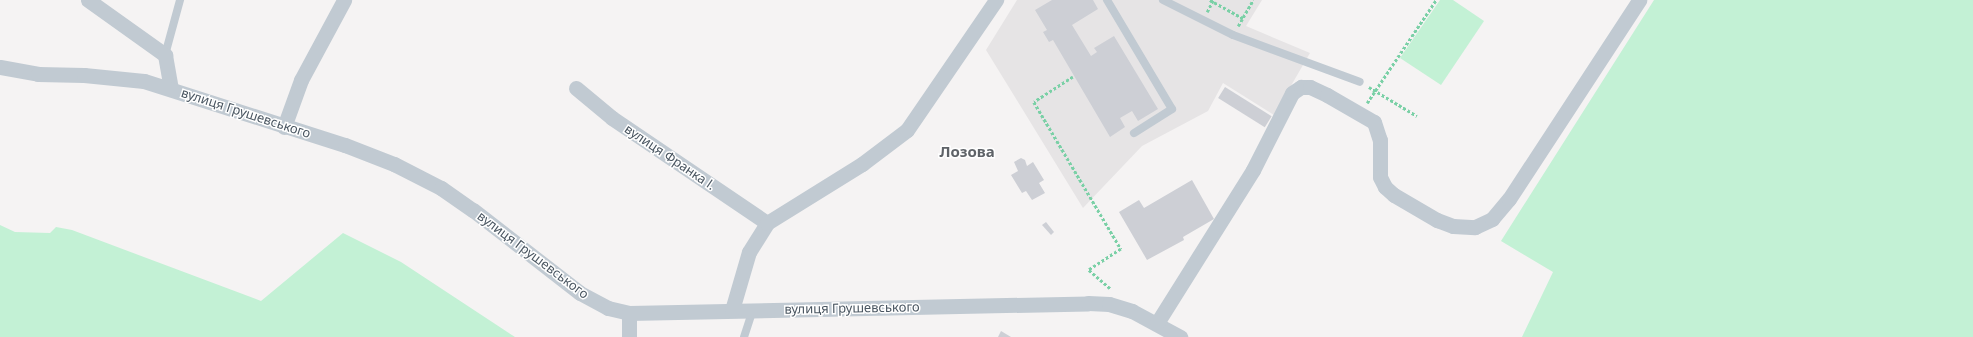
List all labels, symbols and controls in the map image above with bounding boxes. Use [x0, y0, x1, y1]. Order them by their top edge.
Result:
street label: вулиця Грушевського [179, 85, 313, 141]
street label: вулиця Франка І. [622, 121, 718, 193]
district label: Лозова [939, 143, 995, 161]
street label: вулиця Грушевського [474, 208, 592, 302]
street label: вулиця Грушевського [784, 299, 920, 317]

